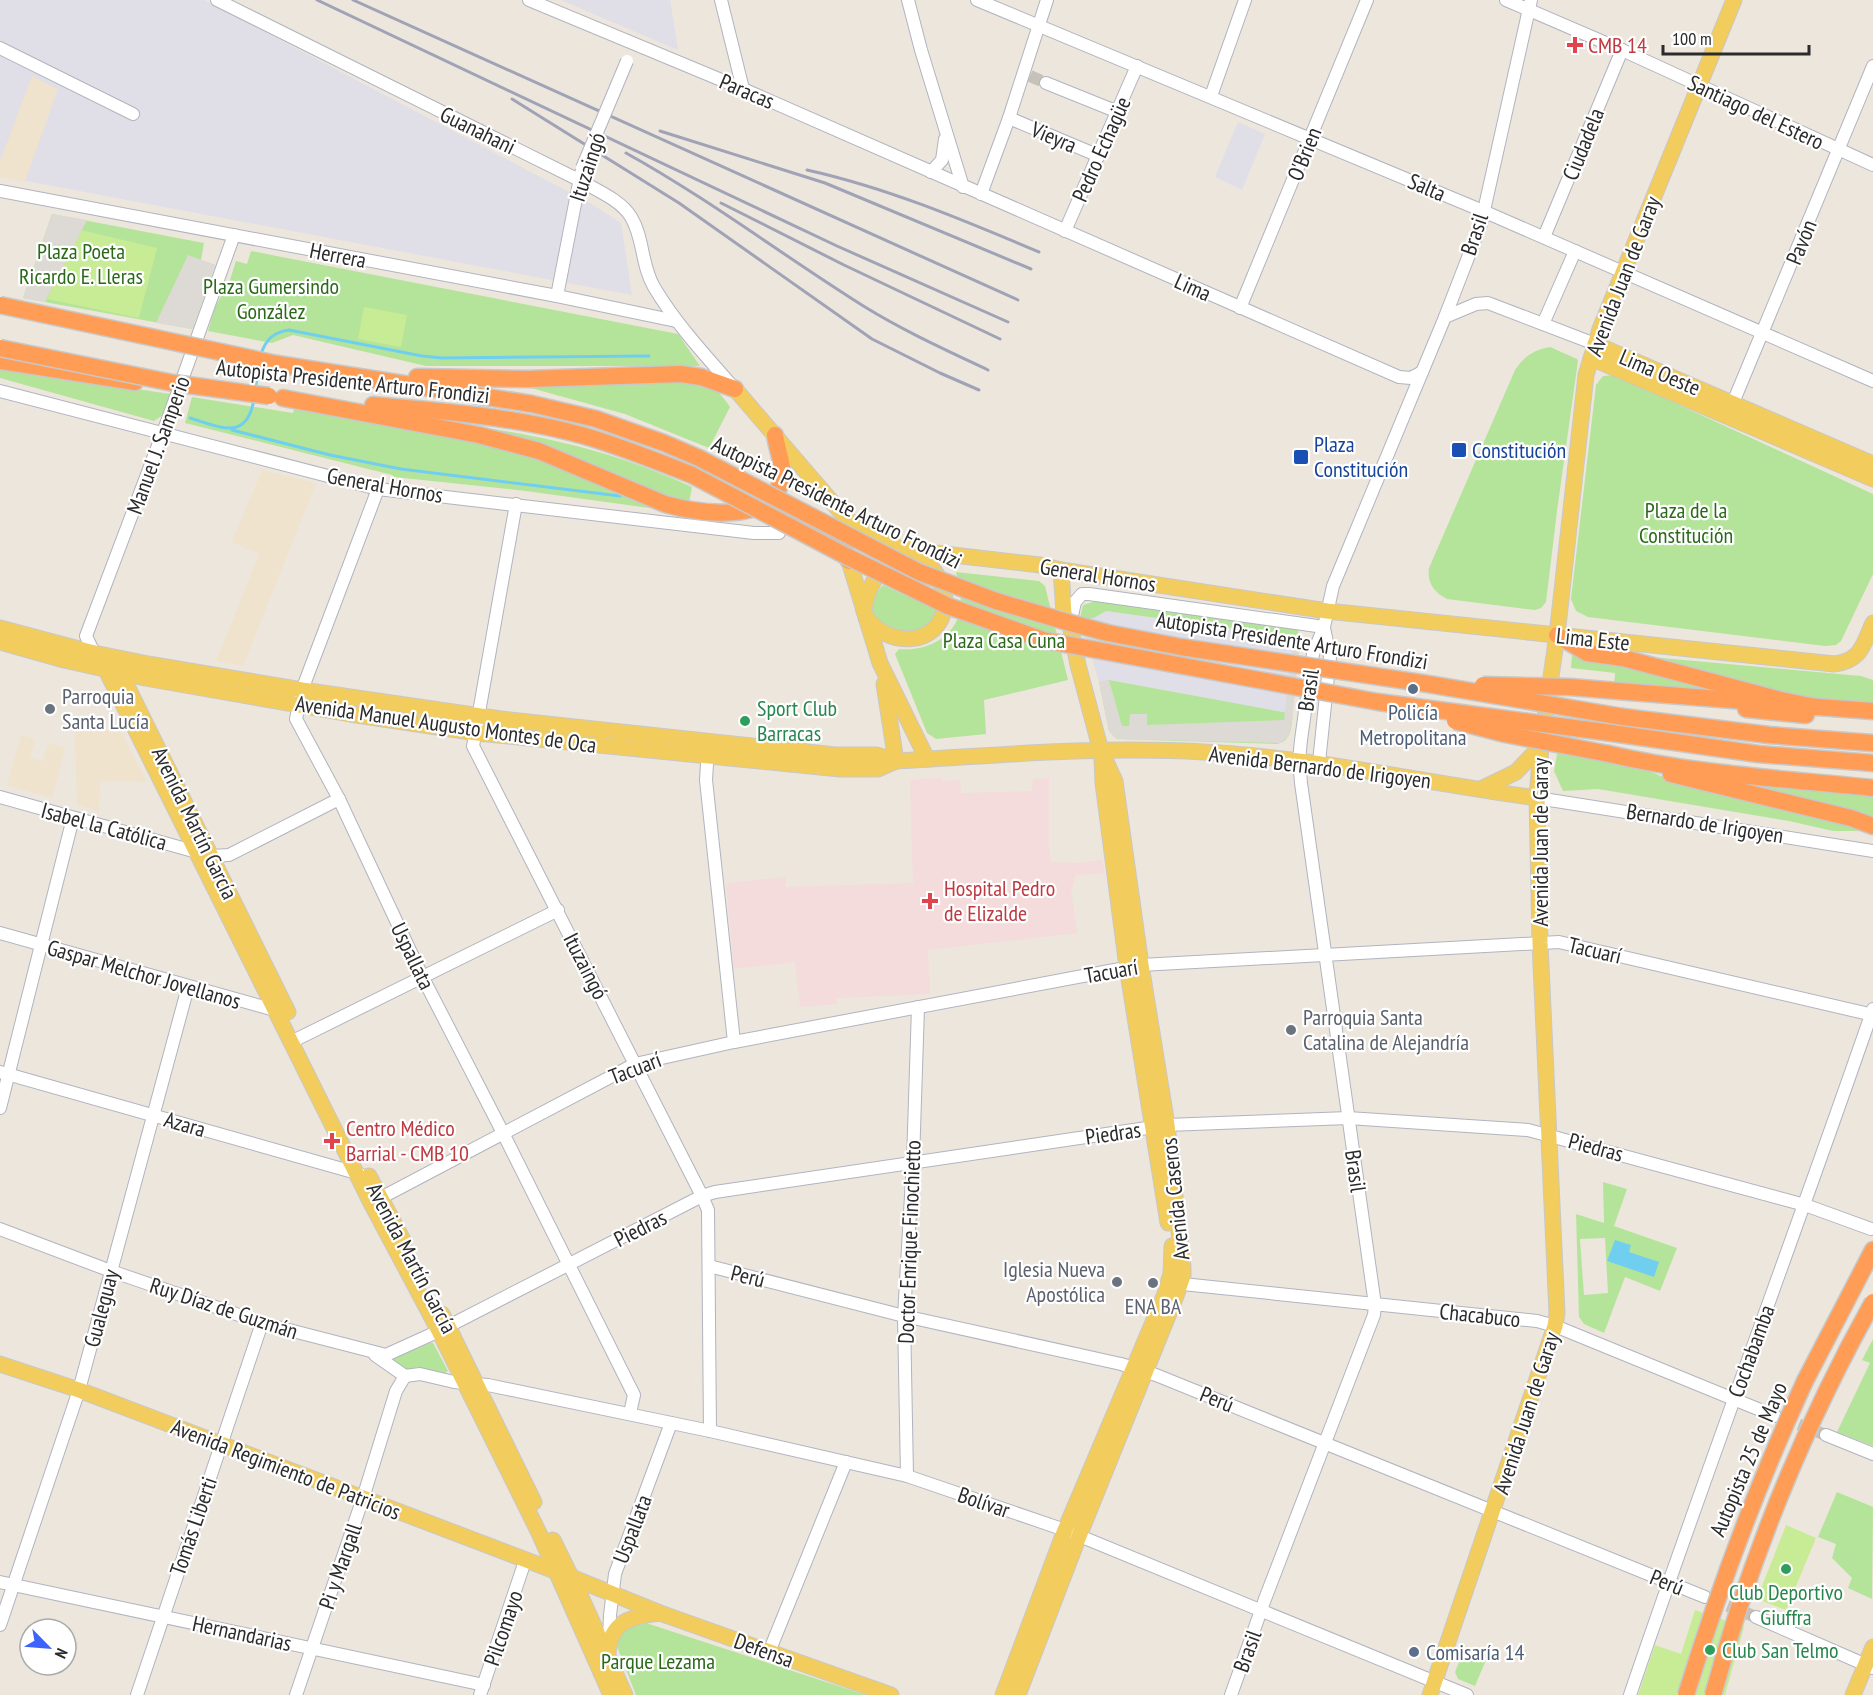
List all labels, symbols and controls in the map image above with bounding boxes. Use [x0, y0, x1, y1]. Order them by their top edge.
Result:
scale bar [1663, 18, 1808, 56]
text: 100 m [1672, 27, 1712, 50]
place label: CMB 14 [1588, 31, 1647, 59]
marker: CMB 14 [1566, 36, 1584, 54]
street label: Paracas [715, 67, 779, 115]
street label: Santiago del Estero [1683, 68, 1829, 156]
street label: Pedro Echagüe [1065, 92, 1137, 206]
street label: Guanahani [436, 100, 520, 160]
street label: Ciudadela [1556, 104, 1610, 184]
street label: Vieyra [1026, 115, 1081, 159]
street label: O'Brien [1281, 123, 1327, 185]
street label: Ituzaingó [563, 129, 611, 205]
street label: Salta [1404, 167, 1450, 207]
street label: Avenida Juan de Garay [1580, 192, 1667, 360]
street label: Brasil [1454, 209, 1494, 259]
street label: Pavón [1779, 216, 1823, 268]
street label: Herrera [307, 236, 369, 274]
park label: Plaza Poeta Ricardo E. Lleras [19, 237, 143, 290]
street label: Lima [1170, 267, 1216, 307]
park label: Plaza Gumersindo González [203, 272, 339, 325]
street label: Lima Oeste [1615, 342, 1705, 402]
street label: Autopista Presidente Arturo Frondizi [215, 353, 491, 409]
street label: Manuel J. Samperio [120, 372, 196, 518]
street label: Autopista Presidente Arturo Frondizi [707, 429, 967, 575]
place label: Plaza Constitución [1314, 430, 1408, 483]
place label: Constitución [1472, 436, 1566, 464]
marker: Constitución [1450, 441, 1468, 459]
marker: Plaza Constitución [1292, 448, 1310, 466]
street label: General Hornos [325, 461, 445, 509]
park label: Plaza de la Constitución [1639, 496, 1733, 549]
street label: General Hornos [1038, 552, 1158, 598]
street label: Autopista Presidente Arturo Frondizi [1154, 605, 1430, 675]
street label: Lima Este [1555, 621, 1631, 657]
park label: Plaza Casa Cuna [943, 626, 1065, 654]
street label: Brasil [1291, 666, 1325, 713]
place label: Parroquia Santa Lucía [62, 682, 149, 735]
marker: Policía Metropolitana [1406, 682, 1420, 696]
street label: Avenida Manuel Augusto Montes de Oca [294, 689, 598, 759]
place label: Sport Club Barracas [757, 694, 837, 747]
place label: Policía Metropolitana [1360, 698, 1466, 751]
marker: Parroquia Santa Lucía [43, 702, 57, 716]
marker: Sport Club Barracas [738, 714, 752, 728]
street label: Avenida Bernardo de Irigoyen [1207, 739, 1433, 795]
street label: Avenida Martín García [146, 742, 244, 904]
street label: Avenida Juan de Garay [1526, 757, 1554, 926]
street label: Isabel la Católica [38, 796, 170, 856]
street label: Bernardo de Irigoyen [1624, 797, 1786, 849]
place label: Hospital Pedro de Elizalde [944, 874, 1055, 927]
marker: Hospital Pedro de Elizalde [921, 892, 939, 910]
street label: Uspallata [385, 918, 441, 994]
street label: Ituzaingó [557, 928, 615, 1004]
street label: Tacuarí [1566, 930, 1625, 970]
street label: Gaspar Melchor Jovellanos [44, 933, 244, 1015]
street label: Tacuarí [1082, 953, 1140, 989]
place label: Parroquia Santa Catalina de Alejandría [1303, 1003, 1469, 1056]
marker: Parroquia Santa Catalina de Alejandría [1284, 1023, 1298, 1037]
street label: Tacuarí [605, 1045, 665, 1091]
street label: Azara [161, 1105, 209, 1143]
place label: Centro Médico Barrial - CMB 10 [346, 1114, 469, 1167]
street label: Piedras [1084, 1115, 1142, 1151]
street label: Piedras [1566, 1126, 1626, 1168]
marker: Centro Médico Barrial - CMB 10 [323, 1132, 341, 1150]
street label: Avenida Caseros [1155, 1136, 1195, 1262]
street label: Doctor Enrique Finochietto [891, 1140, 927, 1344]
street label: Brasil [1339, 1148, 1373, 1195]
street label: Avenida Martín García [361, 1178, 463, 1338]
street label: Piedras [609, 1203, 671, 1253]
place label: Iglesia Nueva Apostólica [1003, 1255, 1105, 1308]
street label: Perú [728, 1258, 768, 1294]
street label: Gualeguay [77, 1265, 125, 1350]
street label: Ruy Díaz de Guzmán [146, 1271, 302, 1345]
marker: Iglesia Nueva Apostólica [1110, 1275, 1124, 1289]
marker: ENA BA [1146, 1276, 1160, 1290]
place label: ENA BA [1125, 1292, 1182, 1320]
street label: Chacabuco [1438, 1297, 1522, 1333]
street label: Cochabamba [1721, 1301, 1781, 1401]
street label: Avenida Juan de Garay [1487, 1328, 1566, 1498]
street label: Autopista 25 de Mayo [1703, 1378, 1793, 1540]
street label: Perú [1196, 1380, 1238, 1418]
street label: Avenida Regimiento de Patricios [167, 1412, 405, 1526]
street label: Tomás Liberti [163, 1473, 223, 1579]
street label: Bolívar [954, 1480, 1014, 1524]
street label: Uspallata [606, 1491, 658, 1567]
street label: Pi y Margall [312, 1519, 368, 1613]
marker: Club Deportivo Giuffra [1779, 1562, 1793, 1576]
street label: Perú [1646, 1563, 1688, 1601]
place label: Club Deportivo Giuffra [1729, 1578, 1843, 1631]
street label: Pilcomayo [477, 1587, 529, 1669]
street label: Hernandarias [190, 1609, 294, 1657]
north arrow [18, 1617, 78, 1677]
street label: Brasil [1227, 1625, 1268, 1676]
street label: Defensa [730, 1626, 798, 1674]
place label: Club San Telmo [1722, 1636, 1839, 1664]
place label: Comisaría 14 [1426, 1638, 1524, 1666]
marker: Club San Telmo [1703, 1643, 1717, 1657]
text: N [51, 1645, 72, 1661]
marker: Comisaría 14 [1407, 1645, 1421, 1659]
park label: Parque Lezama [601, 1647, 715, 1675]

